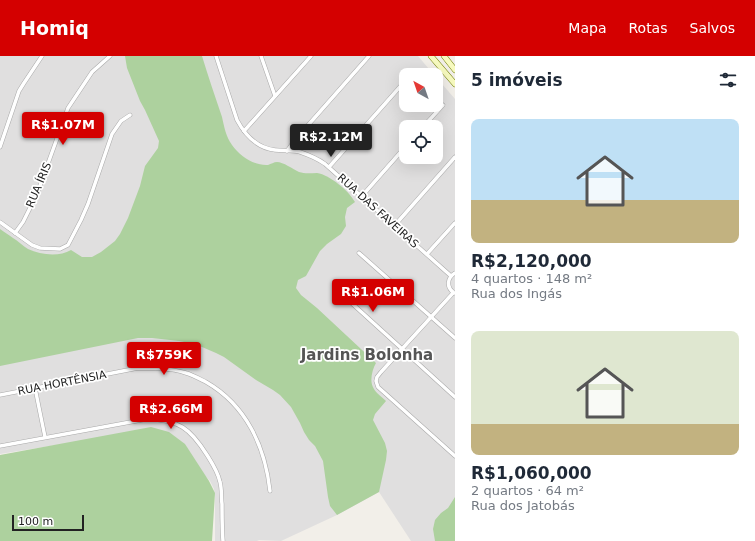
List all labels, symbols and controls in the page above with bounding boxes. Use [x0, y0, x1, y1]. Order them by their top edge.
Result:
text: Homiq [20, 17, 89, 39]
text: Mapa [568, 20, 606, 36]
text: Rotas [628, 20, 668, 36]
text: Salvos [690, 20, 735, 36]
north arrow [399, 68, 443, 112]
map controls [399, 68, 443, 164]
icon: filters [717, 69, 739, 91]
text: 5 imóveis [471, 70, 563, 90]
pin: R$1.07M [26, 112, 100, 146]
text: R$1.07M [31, 117, 95, 132]
button: locate [399, 120, 443, 164]
pin: R$2.12M [294, 124, 368, 158]
text: R$2.12M [299, 129, 363, 144]
icon: home [569, 145, 641, 217]
street label: RUA ÍRIS [24, 160, 54, 210]
street label: RUA DAS FAVEIRAS [335, 171, 421, 251]
text: R$2,120,000 [471, 251, 592, 271]
text: 4 quartos · 148 m² [471, 271, 592, 286]
pin: R$1.06M [336, 279, 410, 313]
text: R$1.06M [341, 284, 405, 299]
text: Rua dos Ingás [471, 286, 562, 301]
pin: R$759K [131, 342, 197, 376]
district label: Jardins Bolonha [300, 346, 433, 364]
text: R$759K [136, 347, 192, 362]
icon: home [569, 357, 641, 429]
street label: RUA HORTÊNSIA [17, 368, 108, 398]
pin: R$2.66M [134, 396, 208, 430]
text: R$2.66M [139, 401, 203, 416]
text: R$1,060,000 [471, 463, 592, 483]
text: 2 quartos · 64 m² [471, 483, 584, 498]
text: Rua dos Jatobás [471, 498, 575, 513]
scale bar [12, 513, 84, 532]
text: 100 m [18, 515, 53, 528]

